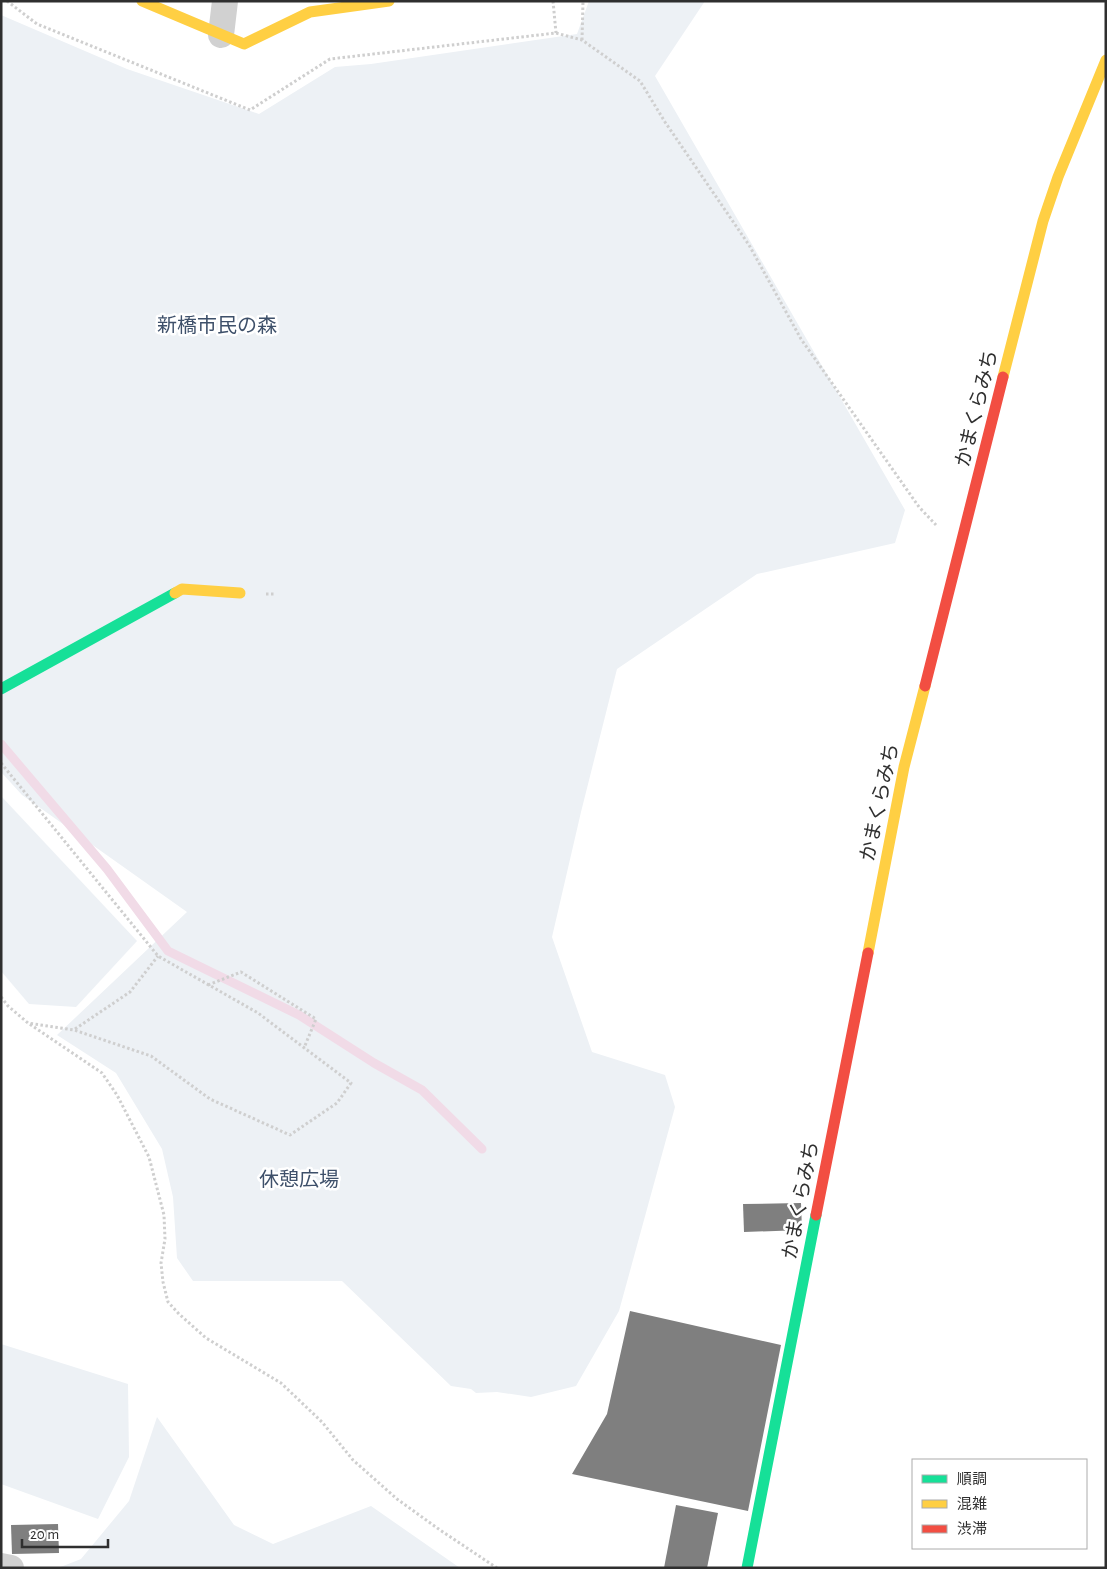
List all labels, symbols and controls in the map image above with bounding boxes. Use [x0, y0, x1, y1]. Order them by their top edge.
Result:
park label: 新橋市民の森 [157, 315, 277, 336]
street label: かまくらみち [952, 347, 1001, 469]
street label: かまくらみち [857, 741, 902, 863]
street label: かまくらみち [779, 1139, 822, 1261]
park label: 休憩広場 [259, 1169, 339, 1190]
legend [912, 1459, 1087, 1549]
text: 順調 [957, 1472, 987, 1487]
text: 混雑 [957, 1496, 987, 1512]
scale bar [22, 1516, 109, 1548]
text: 渋滞 [957, 1521, 987, 1537]
text: 20 m [30, 1527, 59, 1542]

